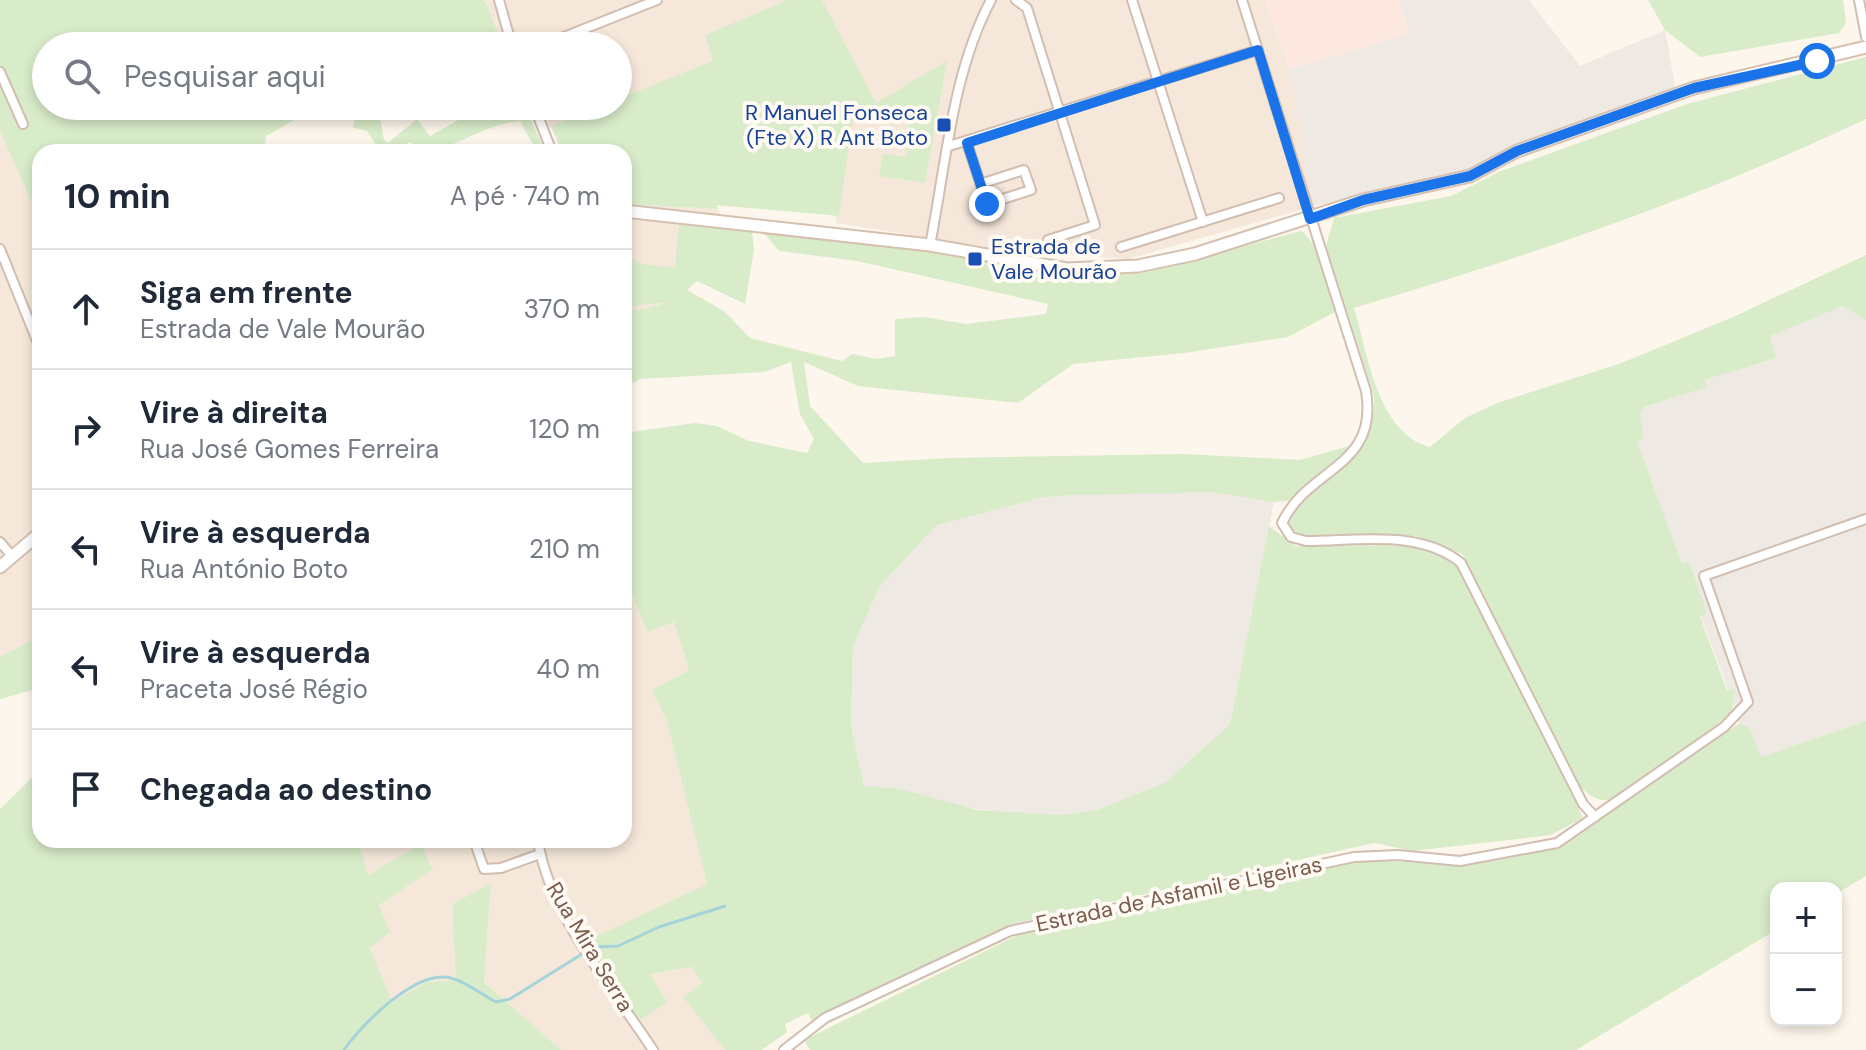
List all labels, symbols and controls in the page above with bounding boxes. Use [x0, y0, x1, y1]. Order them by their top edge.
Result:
search box [32, 32, 632, 120]
route start [1799, 43, 1835, 79]
icon: search [60, 54, 104, 98]
text: Pesquisar aqui [124, 57, 326, 96]
place label: R Manuel Fonseca (Fte X) R Ant Boto [745, 98, 928, 152]
marker: R Manuel Fonseca (Fte X) R Ant Boto [935, 116, 953, 134]
text: 10 min [64, 174, 171, 219]
text: A pé · 740 m [450, 179, 600, 213]
route end [969, 186, 1005, 222]
place label: Estrada de Vale Mourão [991, 232, 1117, 286]
marker: Estrada de Vale Mourão [966, 250, 984, 268]
text: Siga em frente [140, 273, 353, 312]
icon: ahead [64, 287, 108, 331]
text: 370 m [524, 292, 600, 326]
text: Estrada de Vale Mourão [140, 312, 425, 346]
text: Vire à direita [140, 393, 328, 432]
icon: right [64, 407, 108, 451]
text: 120 m [529, 412, 600, 446]
text: Rua José Gomes Ferreira [140, 432, 439, 466]
text: Vire à esquerda [140, 513, 371, 552]
icon: left [64, 527, 108, 571]
text: 210 m [529, 532, 600, 566]
text: Rua António Boto [140, 552, 348, 586]
text: Vire à esquerda [140, 633, 371, 672]
icon: left [64, 647, 108, 691]
text: 40 m [536, 652, 600, 686]
text: Praceta José Régio [140, 672, 368, 706]
icon: arrive [64, 767, 108, 811]
text: Chegada ao destino [140, 770, 432, 809]
street label: Estrada de Asfamil e Ligeiras [1033, 849, 1325, 939]
street label: Rua Mira Serra [540, 877, 640, 1017]
map controls [1770, 882, 1842, 1026]
button: + [1770, 882, 1842, 954]
button: − [1770, 954, 1842, 1026]

